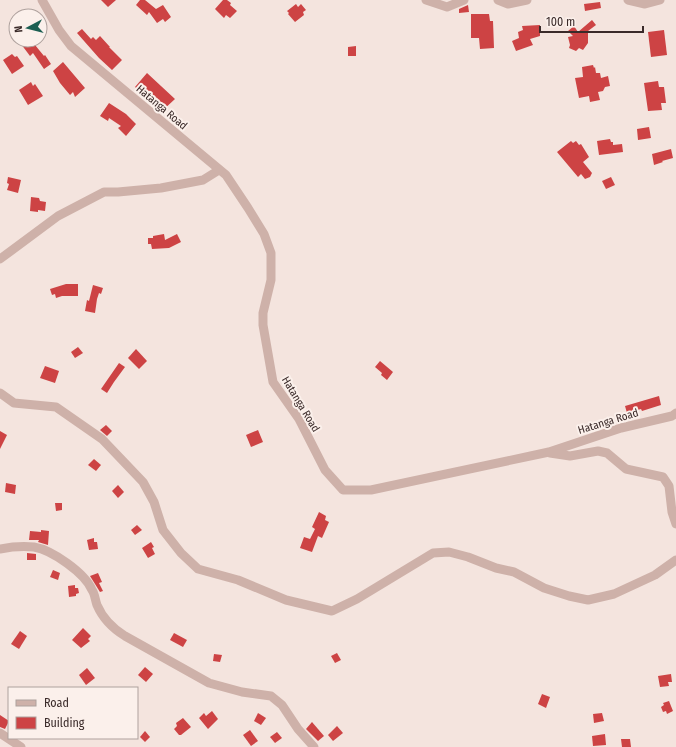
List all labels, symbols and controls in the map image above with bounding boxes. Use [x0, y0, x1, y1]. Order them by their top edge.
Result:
north arrow [8, 8, 48, 48]
scale bar [540, 8, 643, 34]
text: 100 m [546, 15, 575, 29]
text: N [12, 25, 25, 33]
street label: Hatanga Road [134, 82, 190, 132]
street label: Hatanga Road [279, 374, 322, 434]
street label: Hatanga Road [576, 406, 640, 437]
legend [8, 687, 138, 739]
text: Road [44, 696, 69, 710]
text: Building [44, 716, 85, 730]

